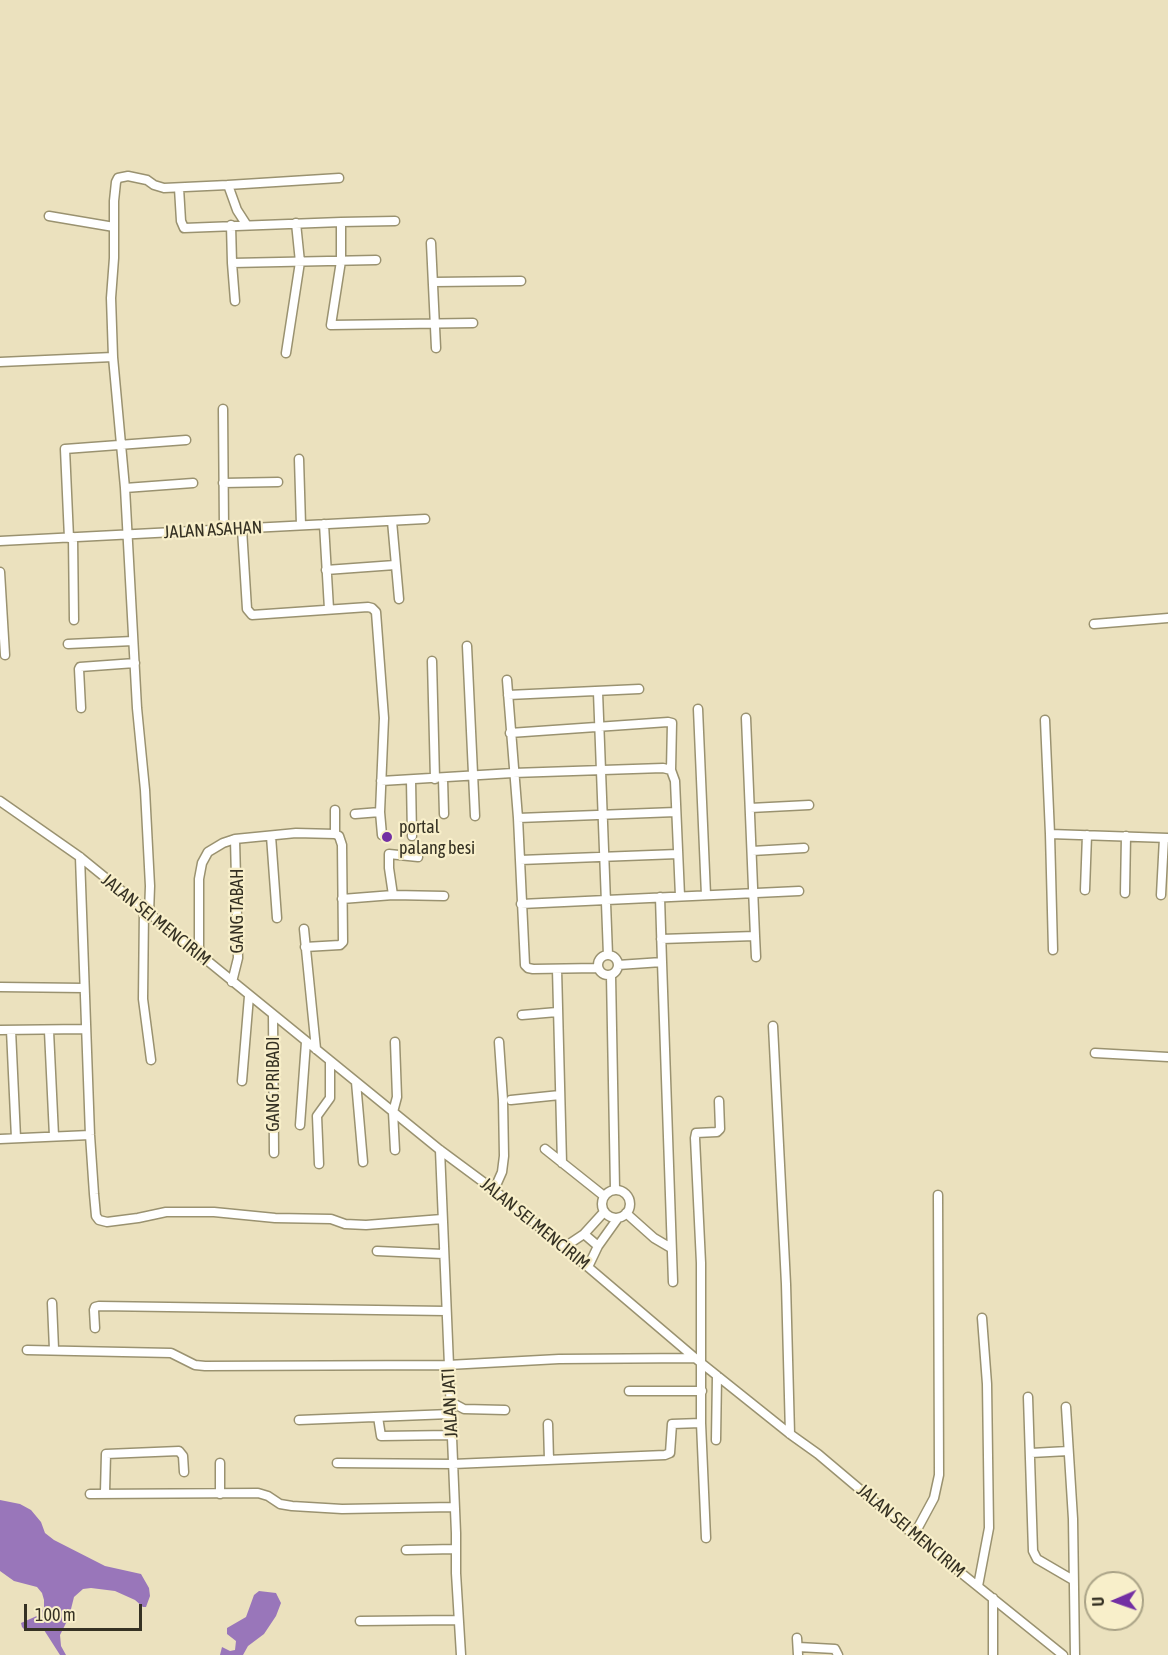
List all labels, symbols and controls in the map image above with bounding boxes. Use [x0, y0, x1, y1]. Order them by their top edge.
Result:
street label: JALAN ASAHAN [163, 517, 263, 543]
place label: portal palang besi [399, 816, 475, 858]
marker: portal palang besi [380, 830, 394, 844]
street label: JALAN SEI MENCIRIM [97, 869, 215, 971]
street label: GANG TABAH [226, 869, 248, 953]
street label: GANG PRIBADI [262, 1036, 284, 1132]
street label: JALAN SEI MENCIRIM [476, 1173, 594, 1275]
street label: JALAN JATI [437, 1368, 463, 1438]
street label: JALAN SEI MENCIRIM [853, 1480, 969, 1582]
north arrow [1084, 1571, 1144, 1631]
scale bar [27, 1592, 146, 1630]
text: U [1089, 1597, 1107, 1607]
text: 100 m [35, 1604, 76, 1625]

